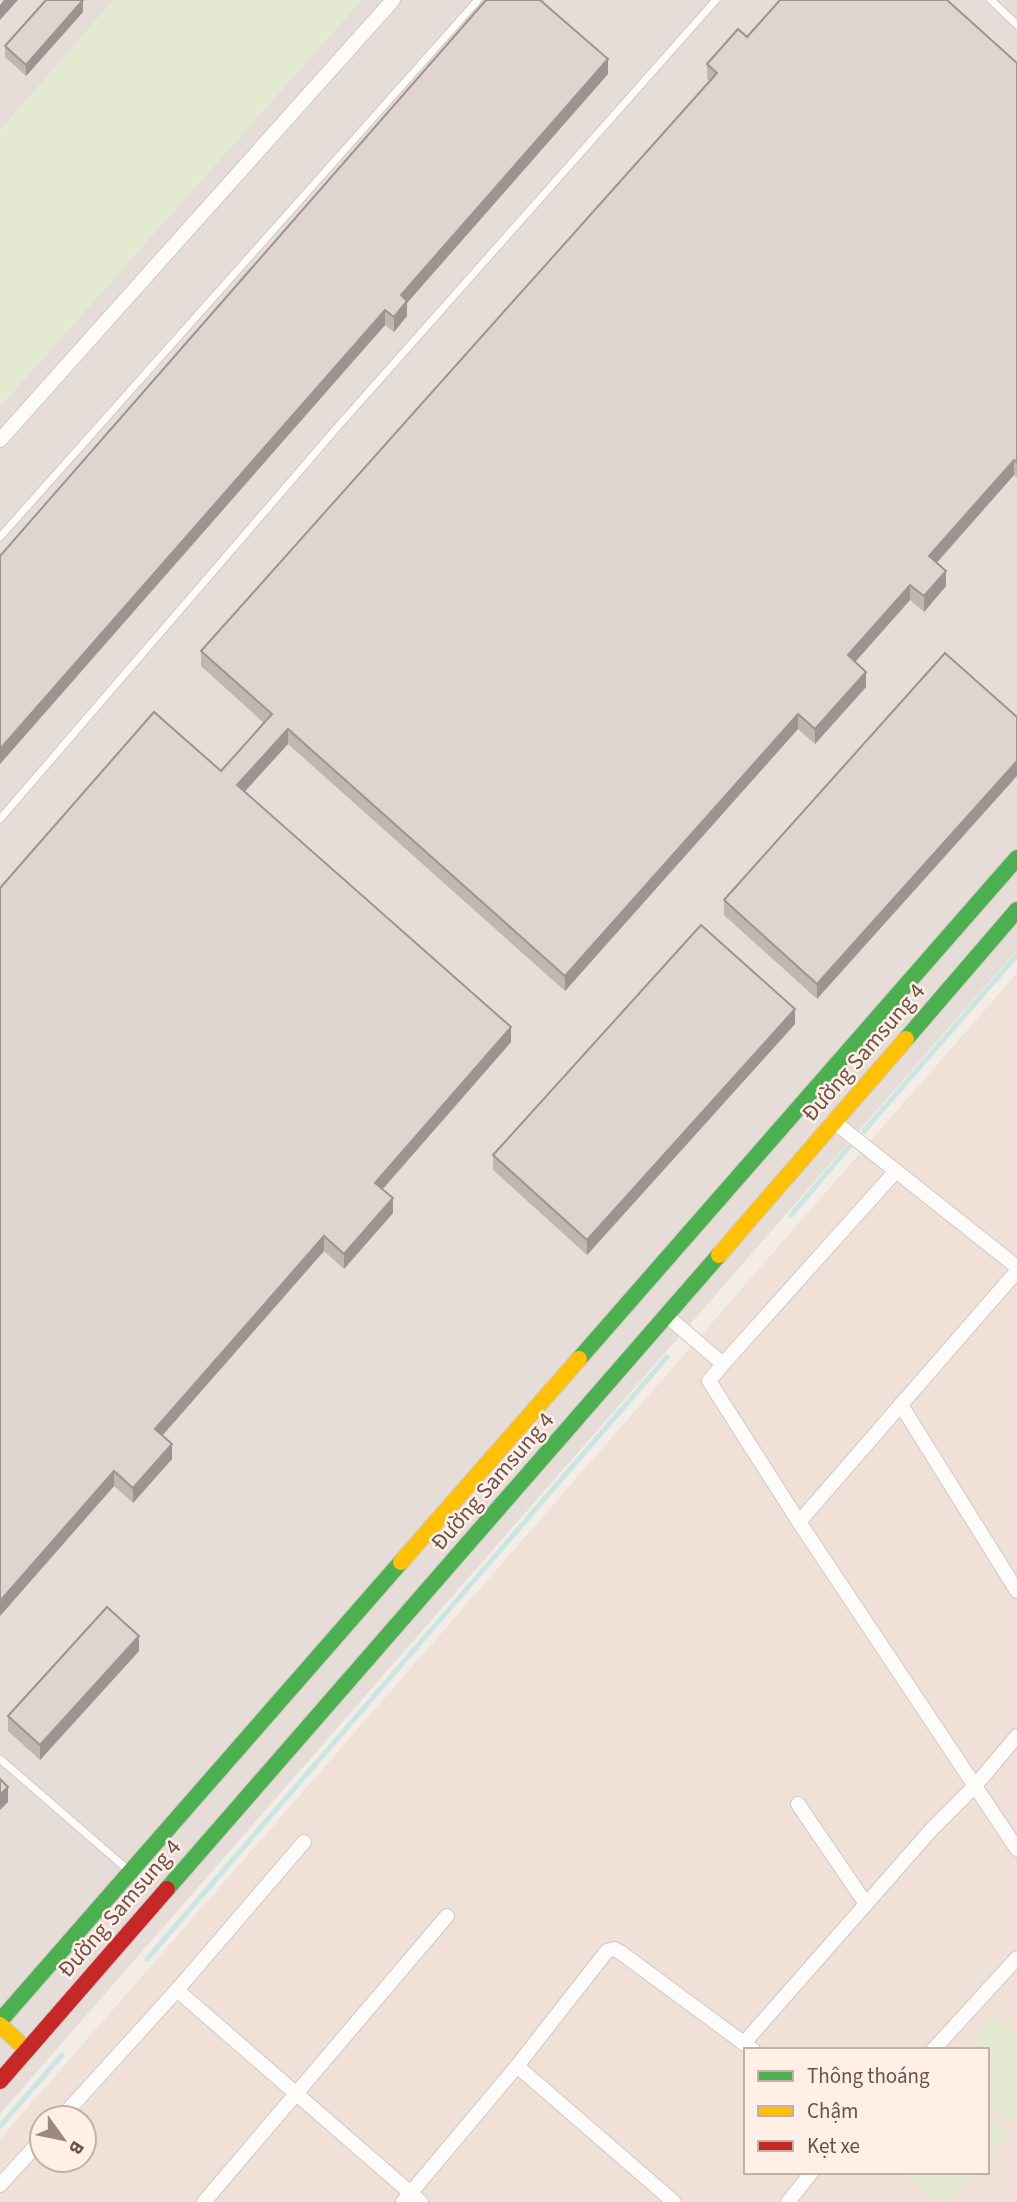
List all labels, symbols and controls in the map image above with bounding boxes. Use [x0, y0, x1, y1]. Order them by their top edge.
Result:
street label: Đường Samsung 4 [794, 976, 933, 1129]
street label: Đường Samsung 4 [423, 1405, 562, 1558]
street label: Đường Samsung 4 [50, 1832, 189, 1985]
legend [744, 2048, 989, 2174]
text: Thông thoáng [807, 2061, 930, 2091]
text: Chậm [807, 2096, 858, 2126]
north arrow [28, 2104, 98, 2174]
text: Kẹt xe [807, 2131, 860, 2161]
text: B [62, 2135, 90, 2160]

